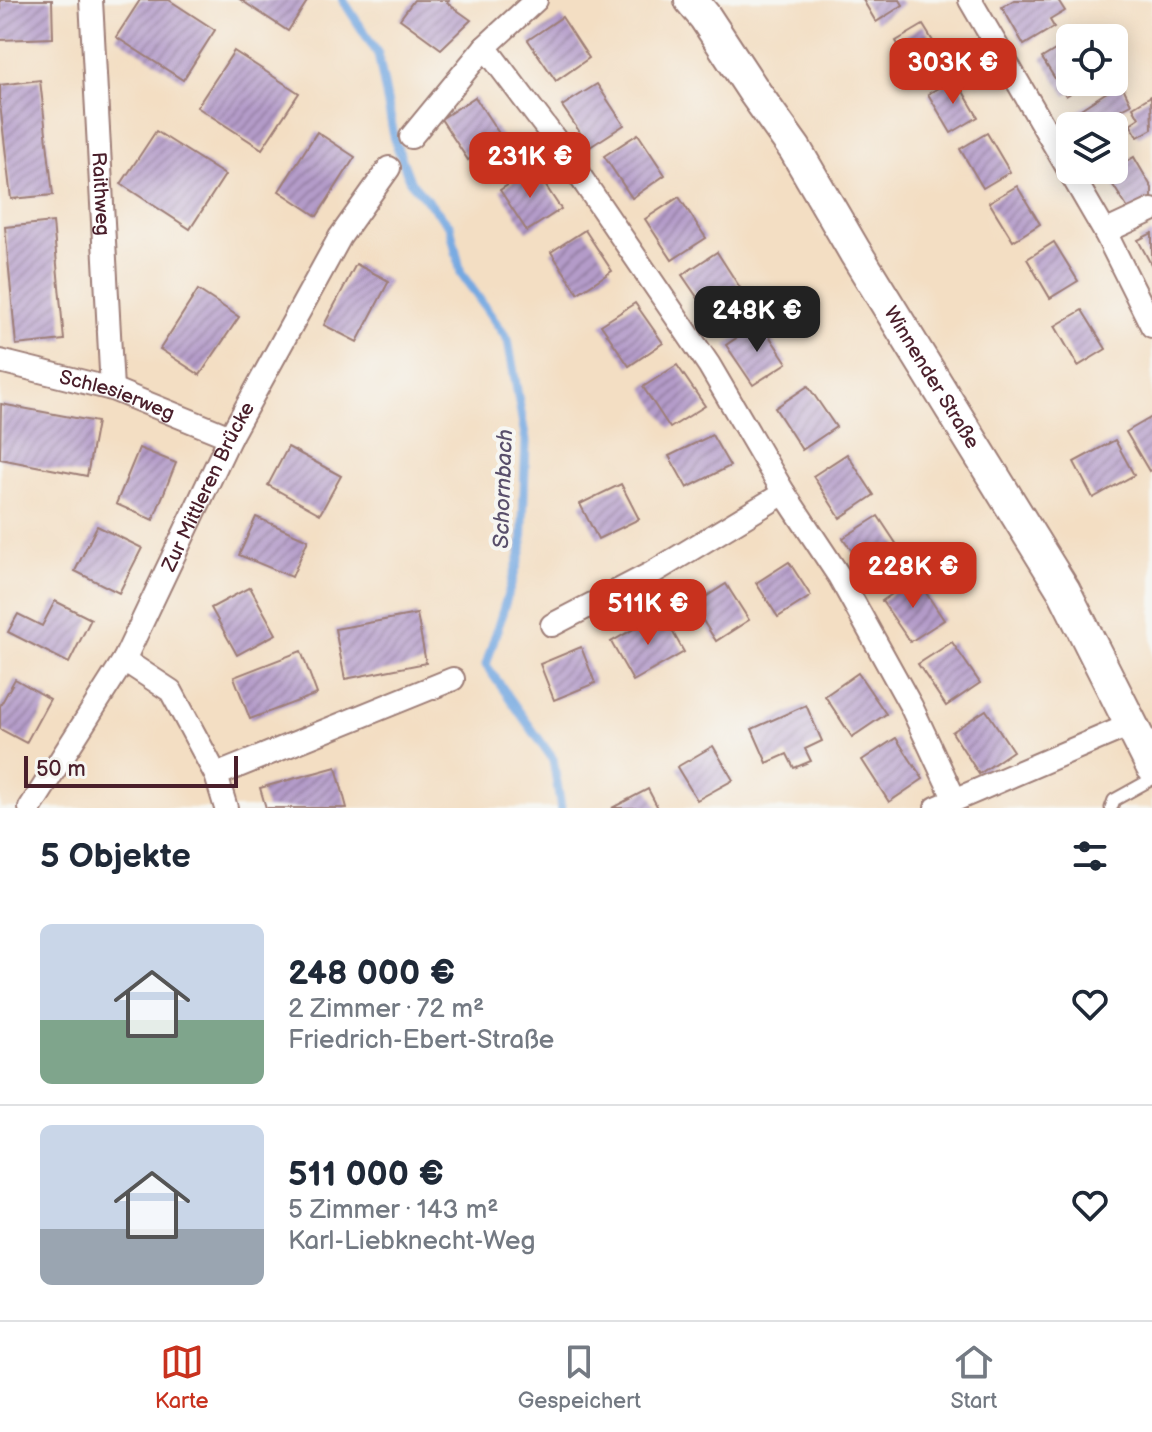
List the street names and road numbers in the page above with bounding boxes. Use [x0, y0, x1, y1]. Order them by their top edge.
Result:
street label: Raithweg [86, 151, 115, 236]
street label: Winnender Straße [878, 302, 984, 453]
street label: Schlesierweg [57, 365, 178, 426]
street label: Zur Mittleren Brücke [157, 398, 260, 576]

